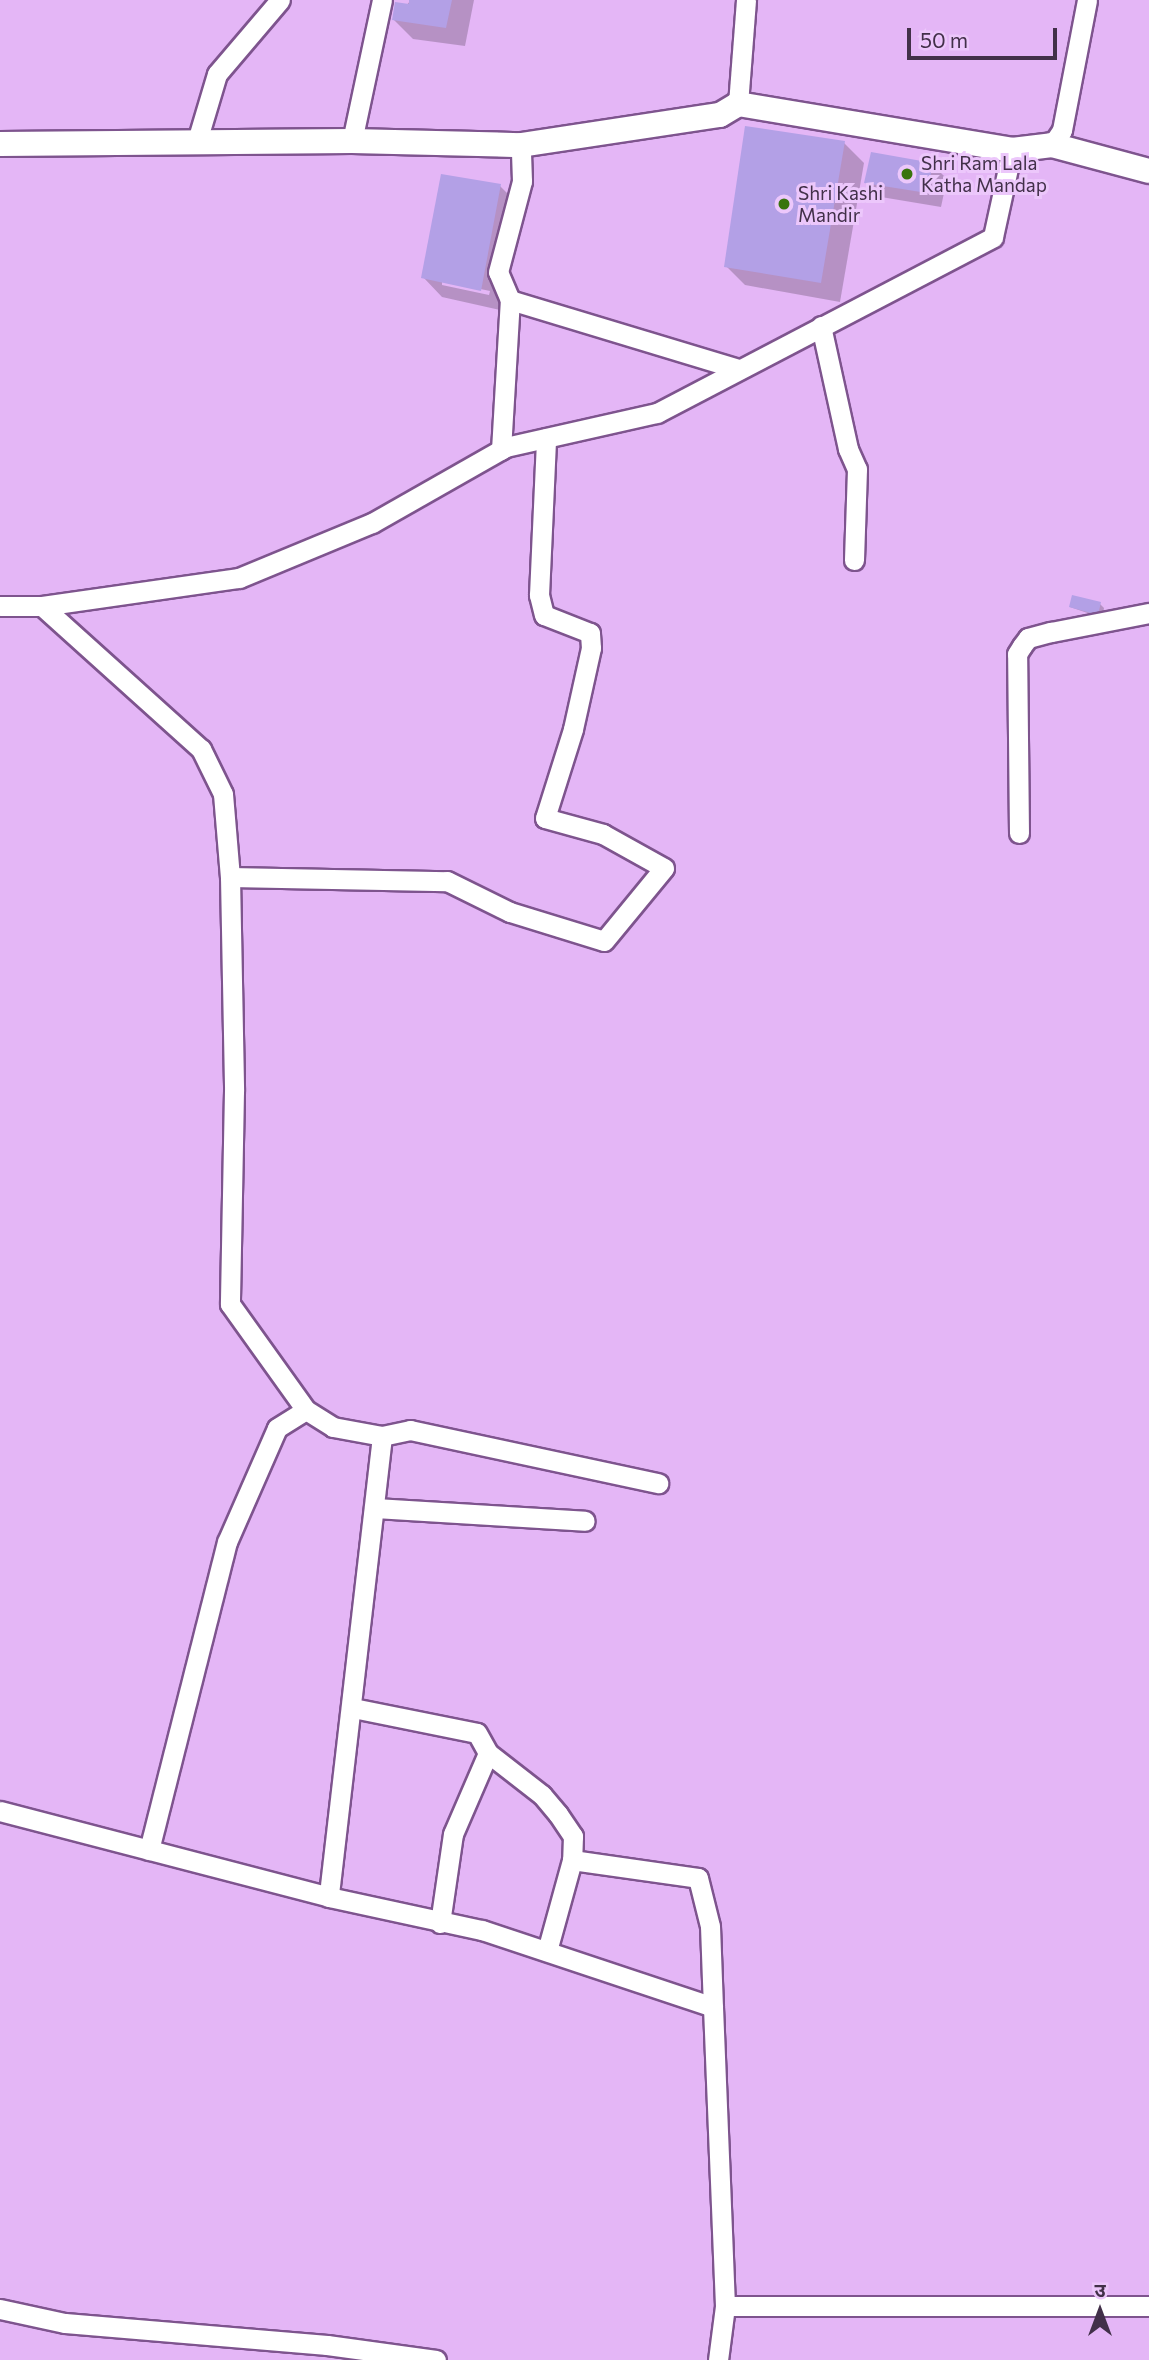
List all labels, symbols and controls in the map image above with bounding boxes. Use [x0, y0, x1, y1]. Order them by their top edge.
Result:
scale bar [911, 14, 1062, 58]
text: 50 m [920, 27, 968, 52]
place label: Shri Ram Lala Katha Mandap [921, 152, 1047, 196]
marker: Shri Ram Lala Katha Mandap [899, 166, 915, 182]
place label: Shri Kashi Mandir [798, 182, 883, 226]
marker: Shri Kashi Mandir [776, 196, 792, 212]
north arrow [1065, 2276, 1135, 2346]
text: उ [1094, 2278, 1106, 2301]

